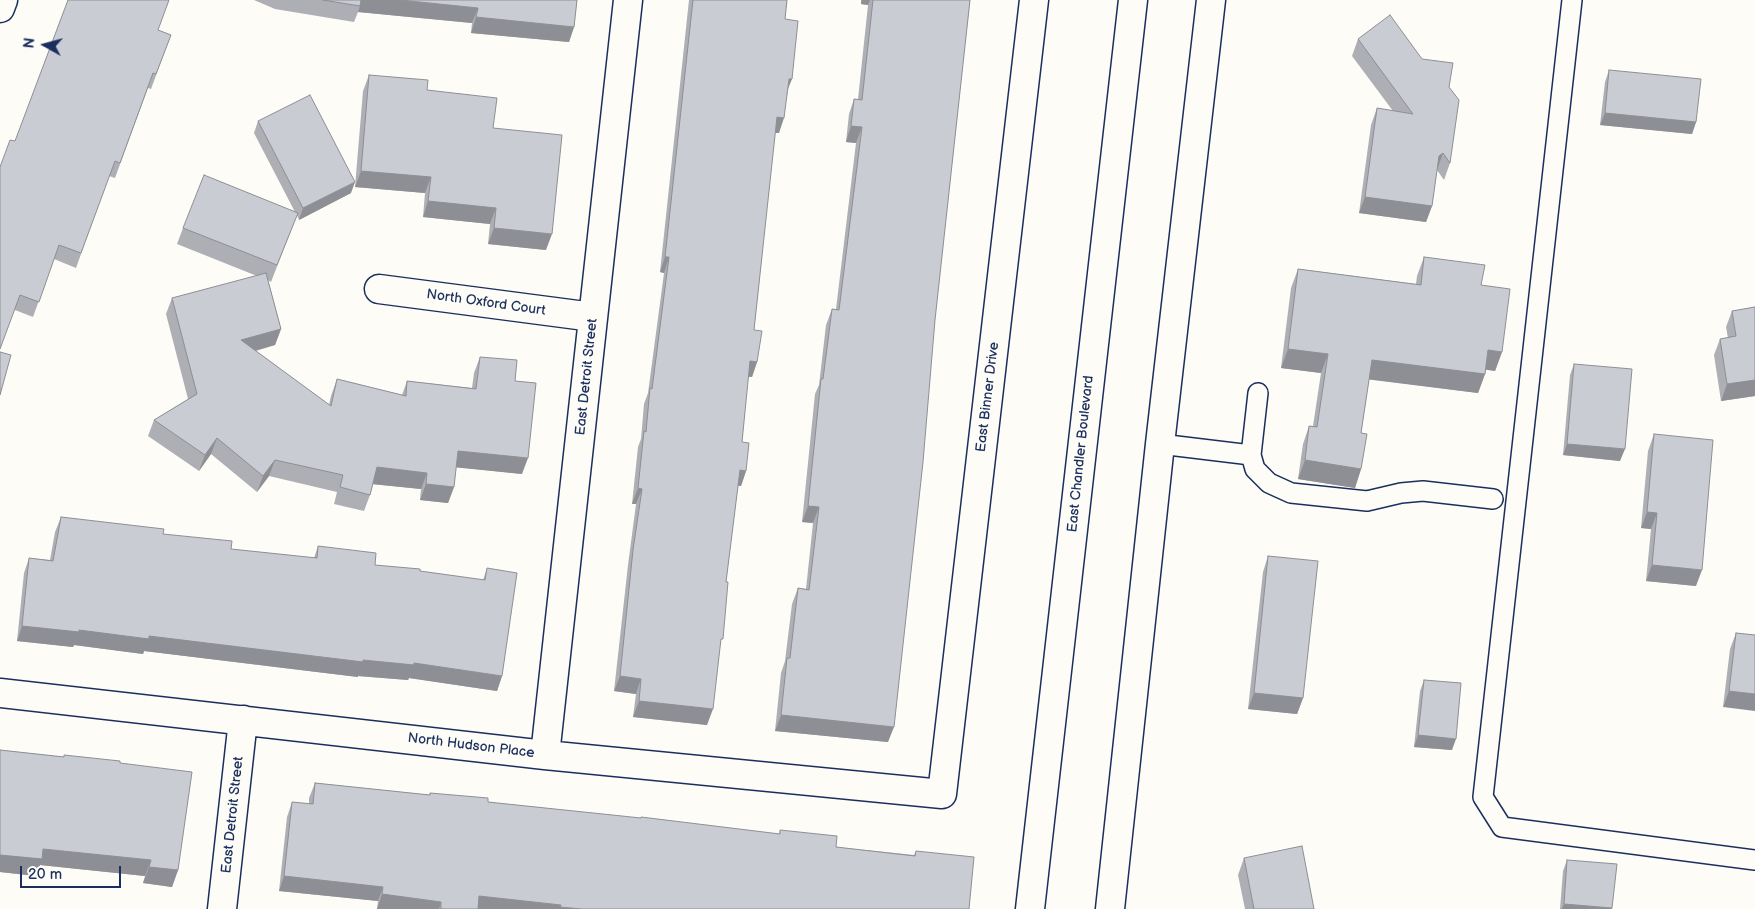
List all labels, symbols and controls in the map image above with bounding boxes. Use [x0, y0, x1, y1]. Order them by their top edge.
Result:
north arrow [20, 20, 70, 70]
text: N [21, 37, 39, 49]
street label: North Oxford Court [425, 286, 547, 320]
street label: East Detroit Street [573, 318, 601, 436]
street label: East Binner Drive [973, 341, 1003, 453]
street label: East Chandler Boulevard [1064, 375, 1098, 533]
street label: North Hudson Place [407, 730, 535, 762]
street label: East Detroit Street [219, 756, 247, 874]
scale bar [22, 856, 124, 888]
text: 20 m [28, 865, 62, 884]

